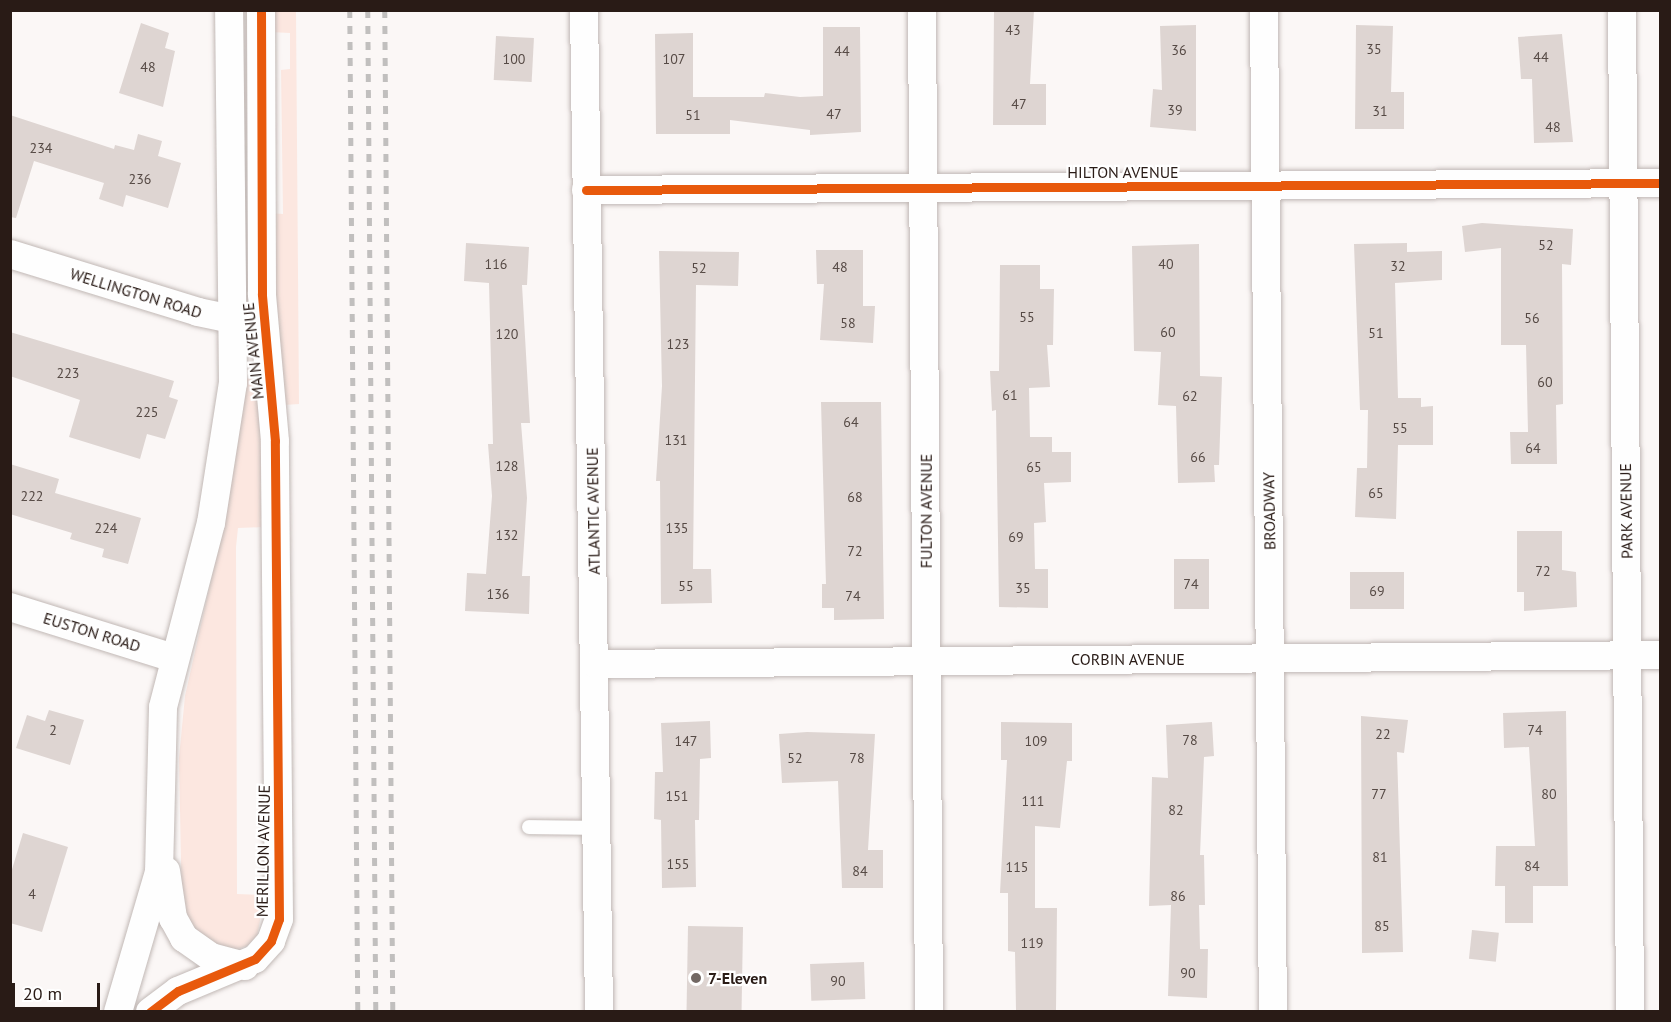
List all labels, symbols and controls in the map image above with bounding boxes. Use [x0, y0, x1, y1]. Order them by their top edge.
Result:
house number: 43 [1005, 22, 1021, 38]
house number: 35 [1366, 41, 1382, 57]
house number: 36 [1171, 42, 1187, 58]
house number: 44 [834, 43, 850, 59]
house number: 44 [1533, 49, 1549, 65]
house number: 100 [503, 51, 525, 67]
house number: 107 [663, 51, 685, 67]
house number: 48 [140, 59, 156, 75]
house number: 47 [1011, 96, 1027, 112]
house number: 39 [1167, 102, 1183, 118]
house number: 31 [1372, 103, 1388, 119]
house number: 47 [826, 106, 842, 122]
house number: 51 [685, 107, 701, 123]
house number: 48 [1545, 119, 1561, 135]
house number: 234 [30, 140, 52, 156]
street label: HILTON AVENUE [1067, 162, 1179, 182]
house number: 236 [129, 171, 151, 187]
house number: 52 [1538, 237, 1554, 253]
house number: 116 [485, 256, 507, 272]
house number: 40 [1158, 256, 1174, 272]
house number: 32 [1390, 258, 1406, 274]
house number: 48 [832, 259, 848, 275]
house number: 52 [691, 260, 707, 276]
street label: WELLINGTON ROAD [68, 264, 204, 322]
street label: MAIN AVENUE [238, 301, 268, 401]
house number: 55 [1019, 309, 1035, 325]
house number: 56 [1524, 310, 1540, 326]
house number: 58 [840, 315, 856, 331]
house number: 60 [1160, 324, 1176, 340]
house number: 51 [1368, 325, 1384, 341]
house number: 120 [496, 326, 518, 342]
house number: 123 [667, 336, 689, 352]
house number: 223 [57, 365, 79, 381]
house number: 60 [1537, 374, 1553, 390]
house number: 61 [1002, 387, 1018, 403]
house number: 62 [1182, 388, 1198, 404]
house number: 225 [136, 404, 158, 420]
house number: 64 [843, 414, 859, 430]
house number: 55 [1392, 420, 1408, 436]
house number: 131 [665, 432, 687, 448]
house number: 64 [1525, 440, 1541, 456]
street label: ATLANTIC AVENUE [582, 446, 604, 576]
house number: 66 [1190, 449, 1206, 465]
street label: FULTON AVENUE [916, 453, 936, 569]
house number: 128 [496, 458, 518, 474]
house number: 65 [1026, 459, 1042, 475]
street label: PARK AVENUE [1616, 462, 1636, 560]
street label: BROADWAY [1259, 472, 1279, 550]
house number: 65 [1368, 485, 1384, 501]
house number: 222 [21, 488, 43, 504]
house number: 68 [847, 489, 863, 505]
house number: 224 [95, 520, 117, 536]
house number: 135 [666, 520, 688, 536]
house number: 132 [496, 527, 518, 543]
house number: 69 [1008, 529, 1024, 545]
house number: 72 [847, 543, 863, 559]
house number: 72 [1535, 563, 1551, 579]
house number: 74 [1183, 576, 1199, 592]
house number: 55 [678, 578, 694, 594]
house number: 35 [1015, 580, 1031, 596]
house number: 69 [1369, 583, 1385, 599]
house number: 136 [487, 586, 509, 602]
house number: 74 [845, 588, 861, 604]
street label: EUSTON ROAD [41, 608, 143, 656]
street label: CORBIN AVENUE [1071, 649, 1185, 669]
house number: 2 [49, 722, 57, 738]
house number: 74 [1527, 722, 1543, 738]
house number: 22 [1375, 726, 1391, 742]
house number: 78 [1182, 732, 1198, 748]
house number: 147 [675, 733, 697, 749]
house number: 109 [1025, 733, 1047, 749]
house number: 52 [787, 750, 803, 766]
house number: 78 [849, 750, 865, 766]
street label: MERILLON AVENUE [252, 784, 274, 918]
house number: 77 [1371, 786, 1387, 802]
house number: 80 [1541, 786, 1557, 802]
house number: 151 [666, 788, 688, 804]
house number: 111 [1022, 793, 1044, 809]
house number: 82 [1168, 802, 1184, 818]
house number: 81 [1372, 849, 1388, 865]
house number: 155 [667, 856, 689, 872]
house number: 84 [1524, 858, 1540, 874]
house number: 115 [1006, 859, 1028, 875]
house number: 84 [852, 863, 868, 879]
house number: 4 [28, 886, 36, 902]
house number: 86 [1170, 888, 1186, 904]
house number: 85 [1374, 918, 1390, 934]
house number: 119 [1021, 935, 1043, 951]
house number: 90 [1180, 965, 1196, 981]
place label: 7-Eleven [708, 968, 767, 988]
scale bar [15, 971, 104, 1009]
marker: 7-Eleven [689, 971, 703, 985]
house number: 90 [830, 973, 846, 989]
text: 20 m [23, 982, 62, 1005]

